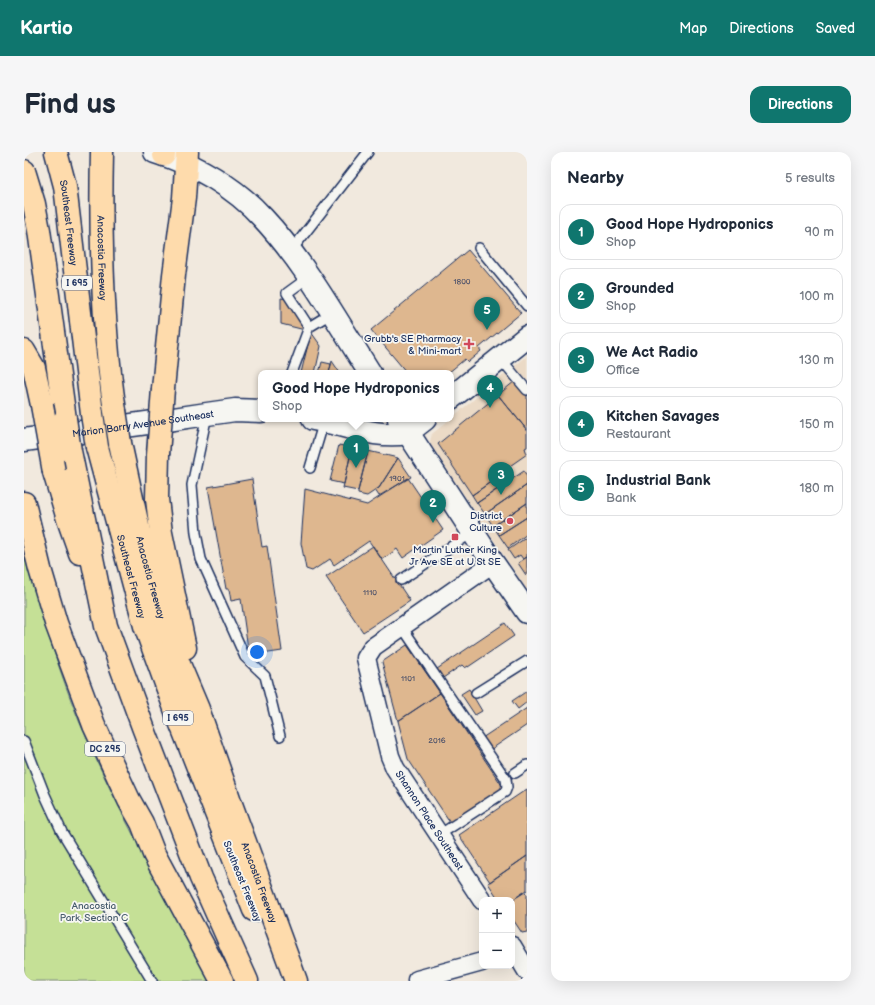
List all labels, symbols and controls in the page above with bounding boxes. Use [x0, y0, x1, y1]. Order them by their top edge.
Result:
text: Kartio [20, 17, 73, 40]
text: Map [679, 20, 707, 37]
text: Directions [729, 20, 794, 37]
text: Saved [816, 20, 855, 37]
button: Directions [750, 86, 851, 123]
text: Find us [24, 88, 116, 121]
text: Nearby [567, 168, 624, 188]
text: 5 results [785, 170, 835, 186]
street label: Southeast Freeway [57, 179, 79, 267]
street label: Anacostia Freeway [94, 215, 109, 301]
text: Good Hope Hydroponics [606, 215, 773, 234]
text: 1 [578, 224, 584, 240]
text: 90 m [805, 224, 834, 240]
text: Shop [606, 234, 636, 250]
road number: I 695 [62, 276, 92, 290]
house number: 1800 [453, 277, 471, 286]
text: Grounded [606, 279, 674, 298]
text: 2 [577, 288, 585, 304]
text: 100 m [799, 288, 834, 304]
pin: 5 [474, 297, 500, 330]
text: Shop [606, 298, 636, 314]
place label: Grubb's SE Pharmacy & Mini-mart [364, 333, 461, 357]
marker: Grubb's SE Pharmacy & Mini-mart [464, 339, 474, 349]
text: We Act Radio [606, 343, 698, 362]
text: 3 [577, 352, 585, 368]
text: 130 m [799, 352, 834, 368]
text: Office [606, 362, 640, 378]
popup [258, 370, 454, 422]
pin: 4 [477, 375, 503, 408]
text: Good Hope Hydroponics [272, 379, 440, 398]
text: Shop [272, 398, 302, 414]
text: Kitchen Savages [606, 407, 719, 426]
street label: Marion Barry Avenue Southeast [71, 408, 214, 440]
text: 4 [577, 416, 585, 432]
text: 150 m [800, 416, 834, 432]
text: Restaurant [606, 426, 671, 442]
pin: 1 [343, 435, 369, 468]
pin: 3 [488, 462, 514, 495]
text: Industrial Bank [606, 471, 711, 490]
house number: 1901 [389, 474, 405, 483]
text: 5 [577, 480, 585, 496]
text: 180 m [799, 480, 834, 496]
pin: 2 [420, 490, 446, 523]
text: Bank [606, 490, 636, 506]
place label: District Culture [469, 510, 502, 534]
marker: District Culture [505, 516, 515, 526]
marker: Martin Luther King Jr Ave SE at U St SE [450, 532, 460, 542]
street label: Southeast Freeway [114, 533, 148, 620]
street label: Anacostia Freeway [133, 535, 167, 621]
place label: Martin Luther King Jr Ave SE at U St SE [409, 544, 501, 568]
house number: 1110 [363, 588, 377, 597]
your location [247, 642, 267, 662]
house number: 1101 [401, 674, 415, 683]
road number: I 695 [163, 711, 193, 725]
house number: 2016 [428, 736, 446, 745]
road number: DC 295 [85, 742, 125, 756]
street label: Shannon Place Southeast [393, 769, 466, 872]
street label: Southeast Freeway [220, 839, 264, 924]
street label: Anacostia Freeway [238, 841, 279, 925]
map controls [479, 897, 515, 969]
button: + [479, 897, 515, 933]
park label: Anacostia Park, Section C [60, 900, 128, 924]
button: − [479, 933, 515, 969]

